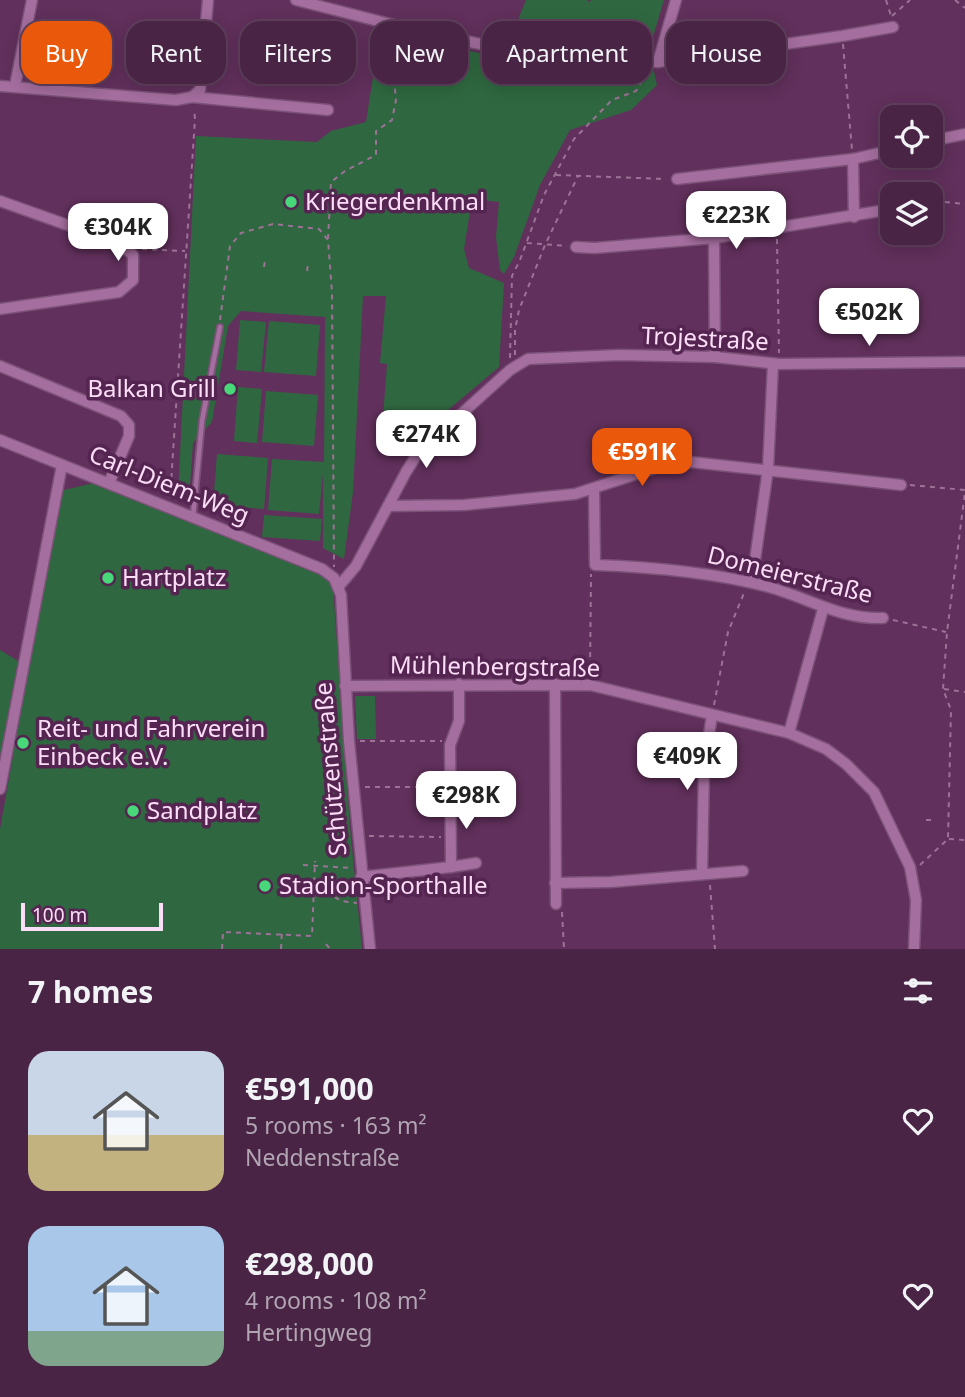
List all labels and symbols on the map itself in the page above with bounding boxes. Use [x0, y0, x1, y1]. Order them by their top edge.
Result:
place label: Kriegerdenkmal [305, 184, 485, 217]
pin: €223K [687, 191, 785, 251]
marker: Kriegerdenkmal [283, 194, 299, 210]
pin: €304K [69, 204, 167, 263]
pin: €502K [820, 288, 918, 348]
street label: Trojestraße [641, 318, 770, 357]
place label: Balkan Grill [87, 371, 216, 404]
marker: Balkan Grill [222, 381, 238, 397]
pin: €274K [377, 410, 475, 470]
pin: €591K [593, 428, 691, 488]
street label: Carl-Diem-Weg [85, 436, 255, 531]
street label: Domeierstraße [704, 537, 877, 610]
place label: Hartplatz [122, 560, 226, 593]
marker: Hartplatz [100, 570, 116, 586]
street label: Mühlenbergstraße [390, 647, 601, 684]
street label: Schützenstraße [305, 681, 354, 857]
place label: Reit- und Fahrverein Einbeck e.V. [37, 711, 265, 772]
pin: €409K [638, 732, 736, 792]
marker: Reit- und Fahrverein Einbeck e.V. [15, 735, 31, 751]
pin: €298K [417, 772, 515, 831]
place label: Sandplatz [147, 793, 258, 826]
marker: Sandplatz [125, 803, 141, 819]
place label: Stadion-Sporthalle [279, 868, 488, 901]
marker: Stadion-Sporthalle [257, 878, 273, 894]
scale bar [21, 900, 163, 932]

